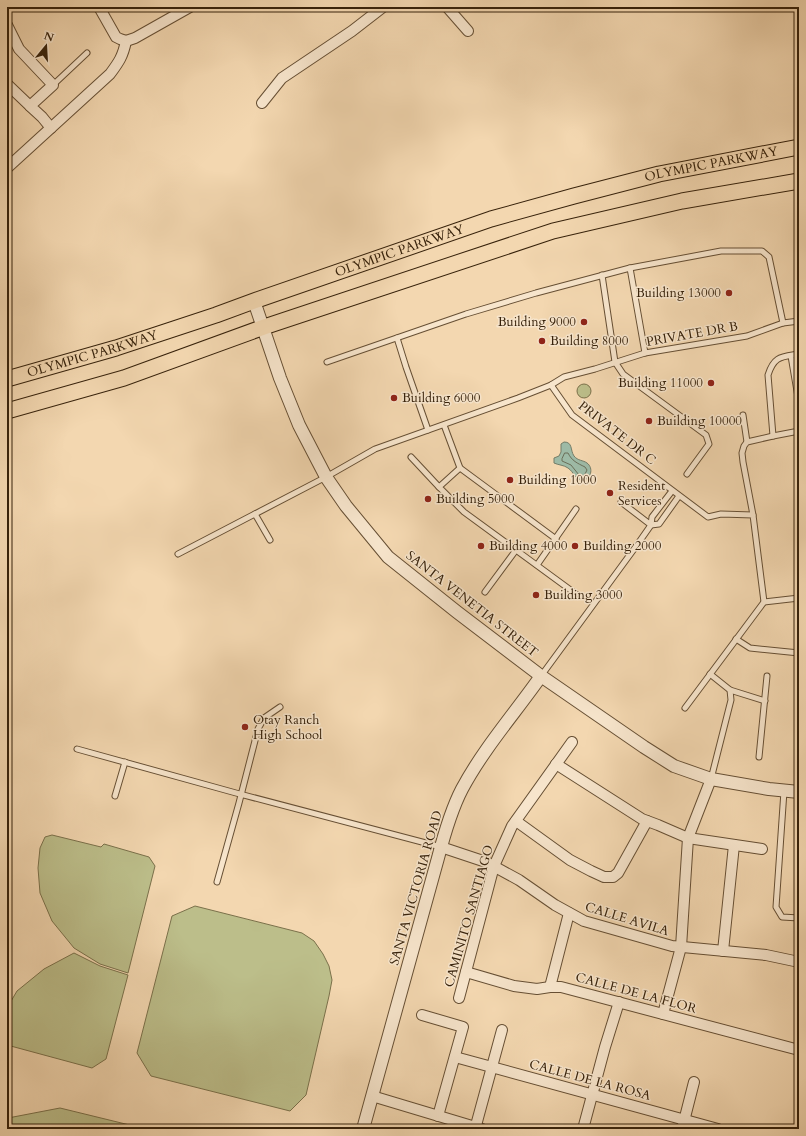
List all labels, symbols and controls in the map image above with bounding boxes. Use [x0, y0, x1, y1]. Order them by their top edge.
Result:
north arrow [26, 26, 66, 66]
text: N [42, 28, 56, 46]
street label: OLYMPIC PARKWAY [643, 142, 780, 186]
street label: OLYMPIC PARKWAY [332, 220, 467, 281]
place label: Building 13000 [636, 284, 721, 302]
marker: Building 13000 [724, 288, 734, 298]
place label: Building 9000 [498, 313, 576, 331]
marker: Building 9000 [579, 317, 589, 327]
street label: PRIVATE DR B [645, 317, 739, 351]
street label: OLYMPIC PARKWAY [25, 326, 160, 382]
place label: Building 8000 [550, 332, 629, 350]
marker: Building 8000 [537, 336, 547, 346]
place label: Building 11000 [618, 374, 703, 392]
marker: Building 11000 [706, 378, 716, 388]
place label: Building 6000 [402, 389, 481, 407]
marker: Building 6000 [389, 393, 399, 403]
street label: PRIVATE DR C [574, 397, 660, 469]
place label: Building 10000 [657, 412, 742, 430]
marker: Building 10000 [644, 416, 654, 426]
place label: Building 1000 [518, 471, 597, 489]
marker: Building 1000 [505, 475, 515, 485]
place label: Resident Services [618, 477, 665, 510]
marker: Resident Services [605, 488, 615, 498]
place label: Building 5000 [436, 490, 515, 508]
marker: Building 5000 [423, 494, 433, 504]
place label: Building 4000 [489, 537, 568, 555]
place label: Building 2000 [583, 537, 662, 555]
marker: Building 4000 [476, 541, 486, 551]
marker: Building 2000 [570, 541, 580, 551]
street label: SANTA VENETIA STREET [402, 547, 542, 662]
place label: Building 3000 [544, 586, 623, 604]
marker: Building 3000 [531, 590, 541, 600]
place label: Otay Ranch High School [253, 711, 323, 744]
marker: Otay Ranch High School [240, 722, 250, 732]
street label: SANTA VICTORIA ROAD [385, 809, 447, 967]
street label: CAMINITO SANTIAGO [440, 843, 498, 989]
street label: CALLE AVILA [583, 898, 672, 941]
street label: CALLE DE LA FLOR [573, 968, 699, 1018]
street label: CALLE DE LA ROSA [527, 1055, 653, 1105]

